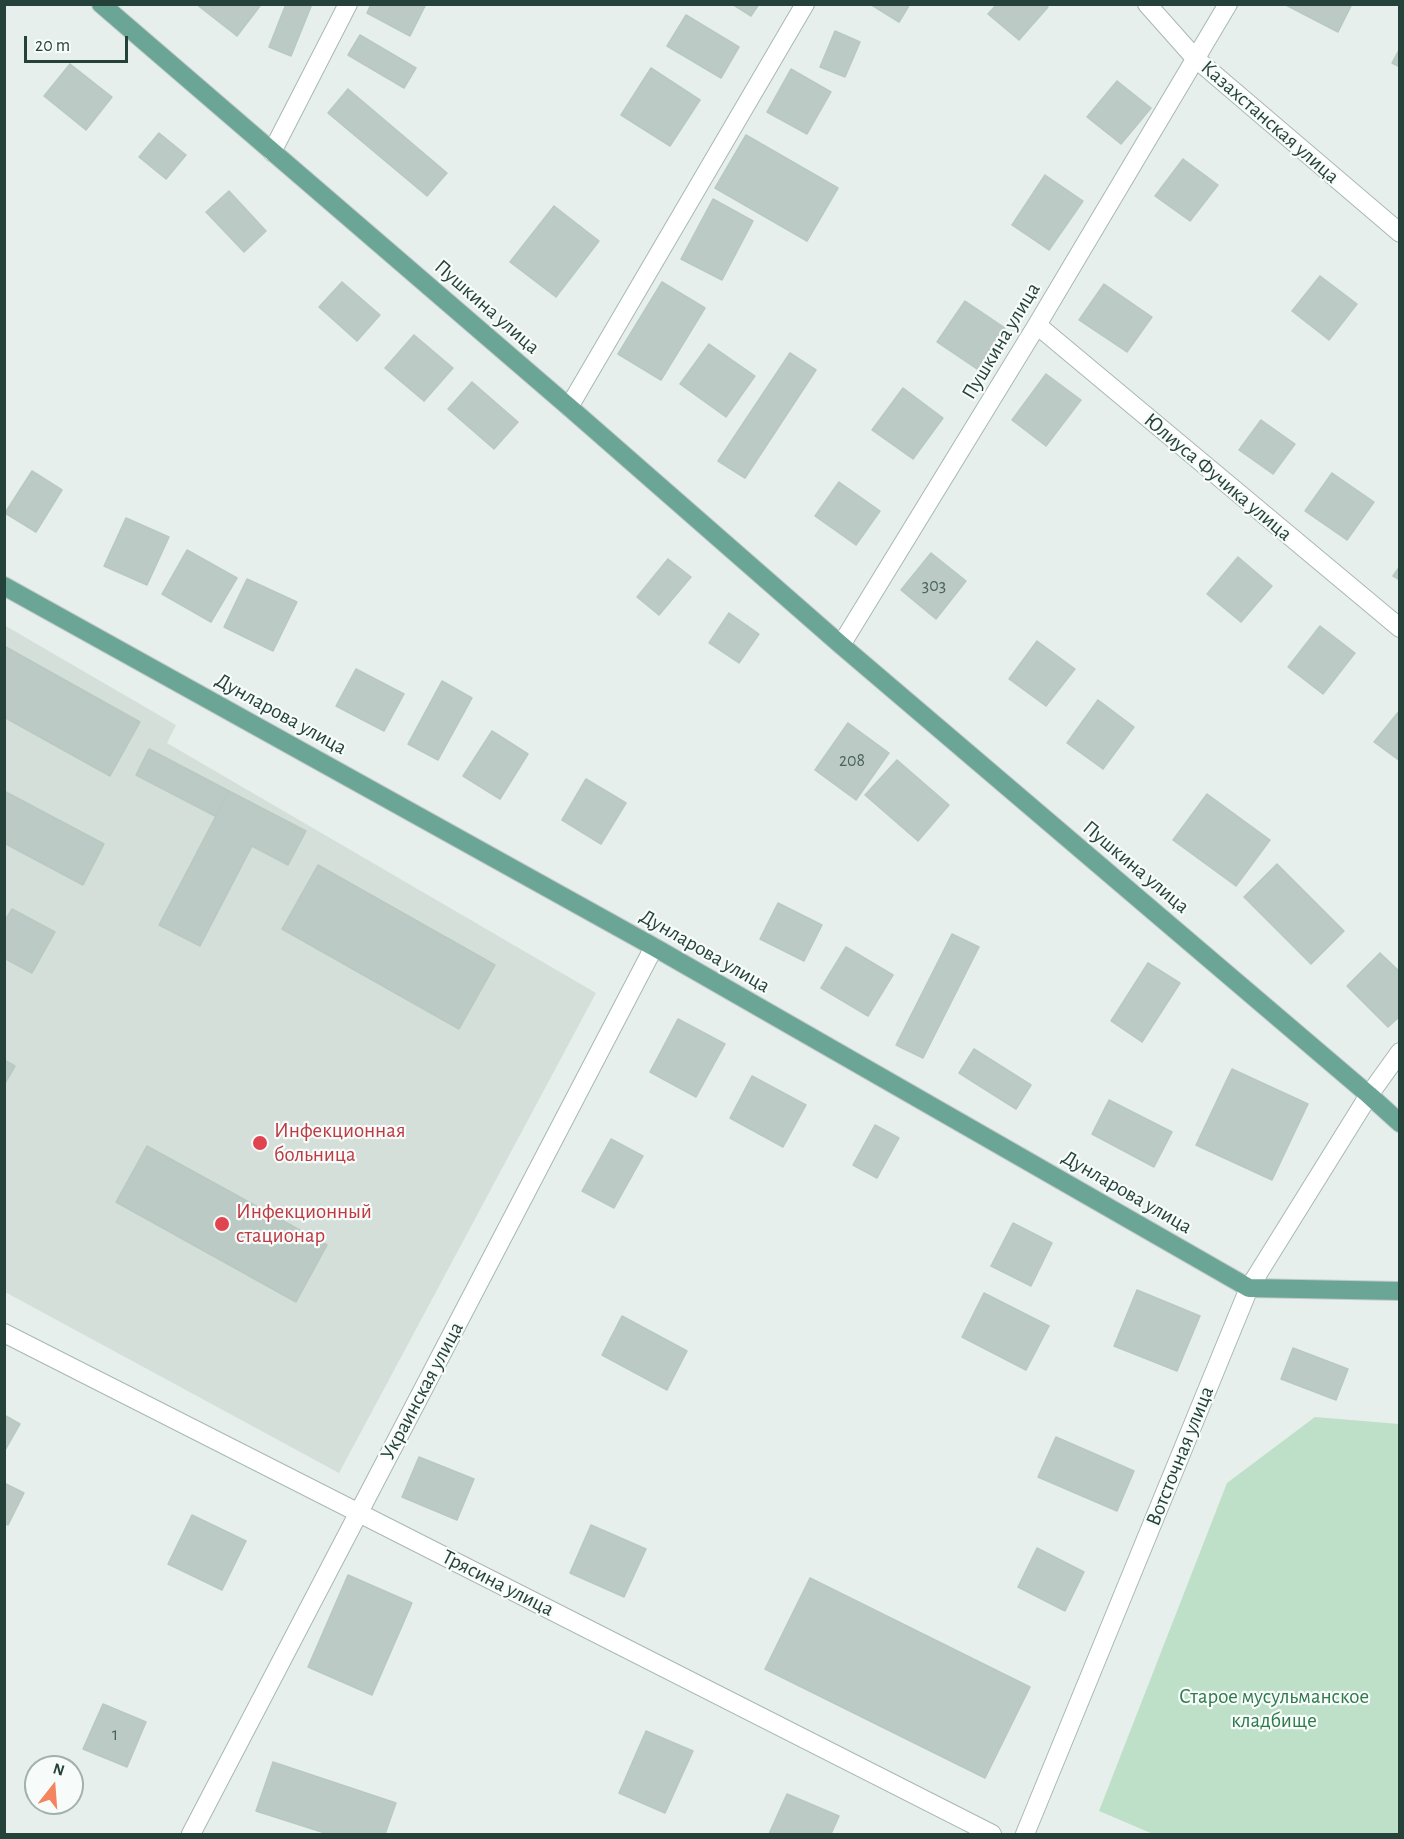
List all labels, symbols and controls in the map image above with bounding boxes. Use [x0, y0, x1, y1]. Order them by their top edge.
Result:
scale bar [27, 24, 130, 62]
text: 20 m [35, 37, 70, 55]
street label: Казахстанская улица [1196, 55, 1344, 189]
street label: Пушкина улица [429, 254, 545, 360]
street label: Пушкина улица [956, 278, 1046, 404]
street label: Юлиуса Фучика улица [1139, 408, 1297, 546]
house number: 303 [922, 575, 946, 597]
street label: Дунларова улица [211, 668, 351, 760]
house number: 208 [839, 750, 865, 772]
street label: Пушкина улица [1077, 815, 1195, 919]
street label: Дунларова улица [635, 904, 775, 998]
place label: Инфекционная больница [274, 1118, 406, 1168]
marker: Инфекционная больница [251, 1134, 269, 1152]
street label: Дунларова улица [1057, 1145, 1197, 1239]
place label: Инфекционный стационар [236, 1199, 372, 1249]
marker: Инфекционный стационар [213, 1215, 231, 1233]
street label: Украинская улица [375, 1318, 469, 1464]
street label: Вотсточная улица [1141, 1382, 1219, 1530]
street label: Трясина улица [438, 1544, 558, 1622]
park label: Старое мусульманское кладбище [1179, 1684, 1369, 1734]
house number: 1 [112, 1724, 118, 1746]
north arrow [24, 1755, 84, 1815]
text: N [51, 1760, 66, 1779]

